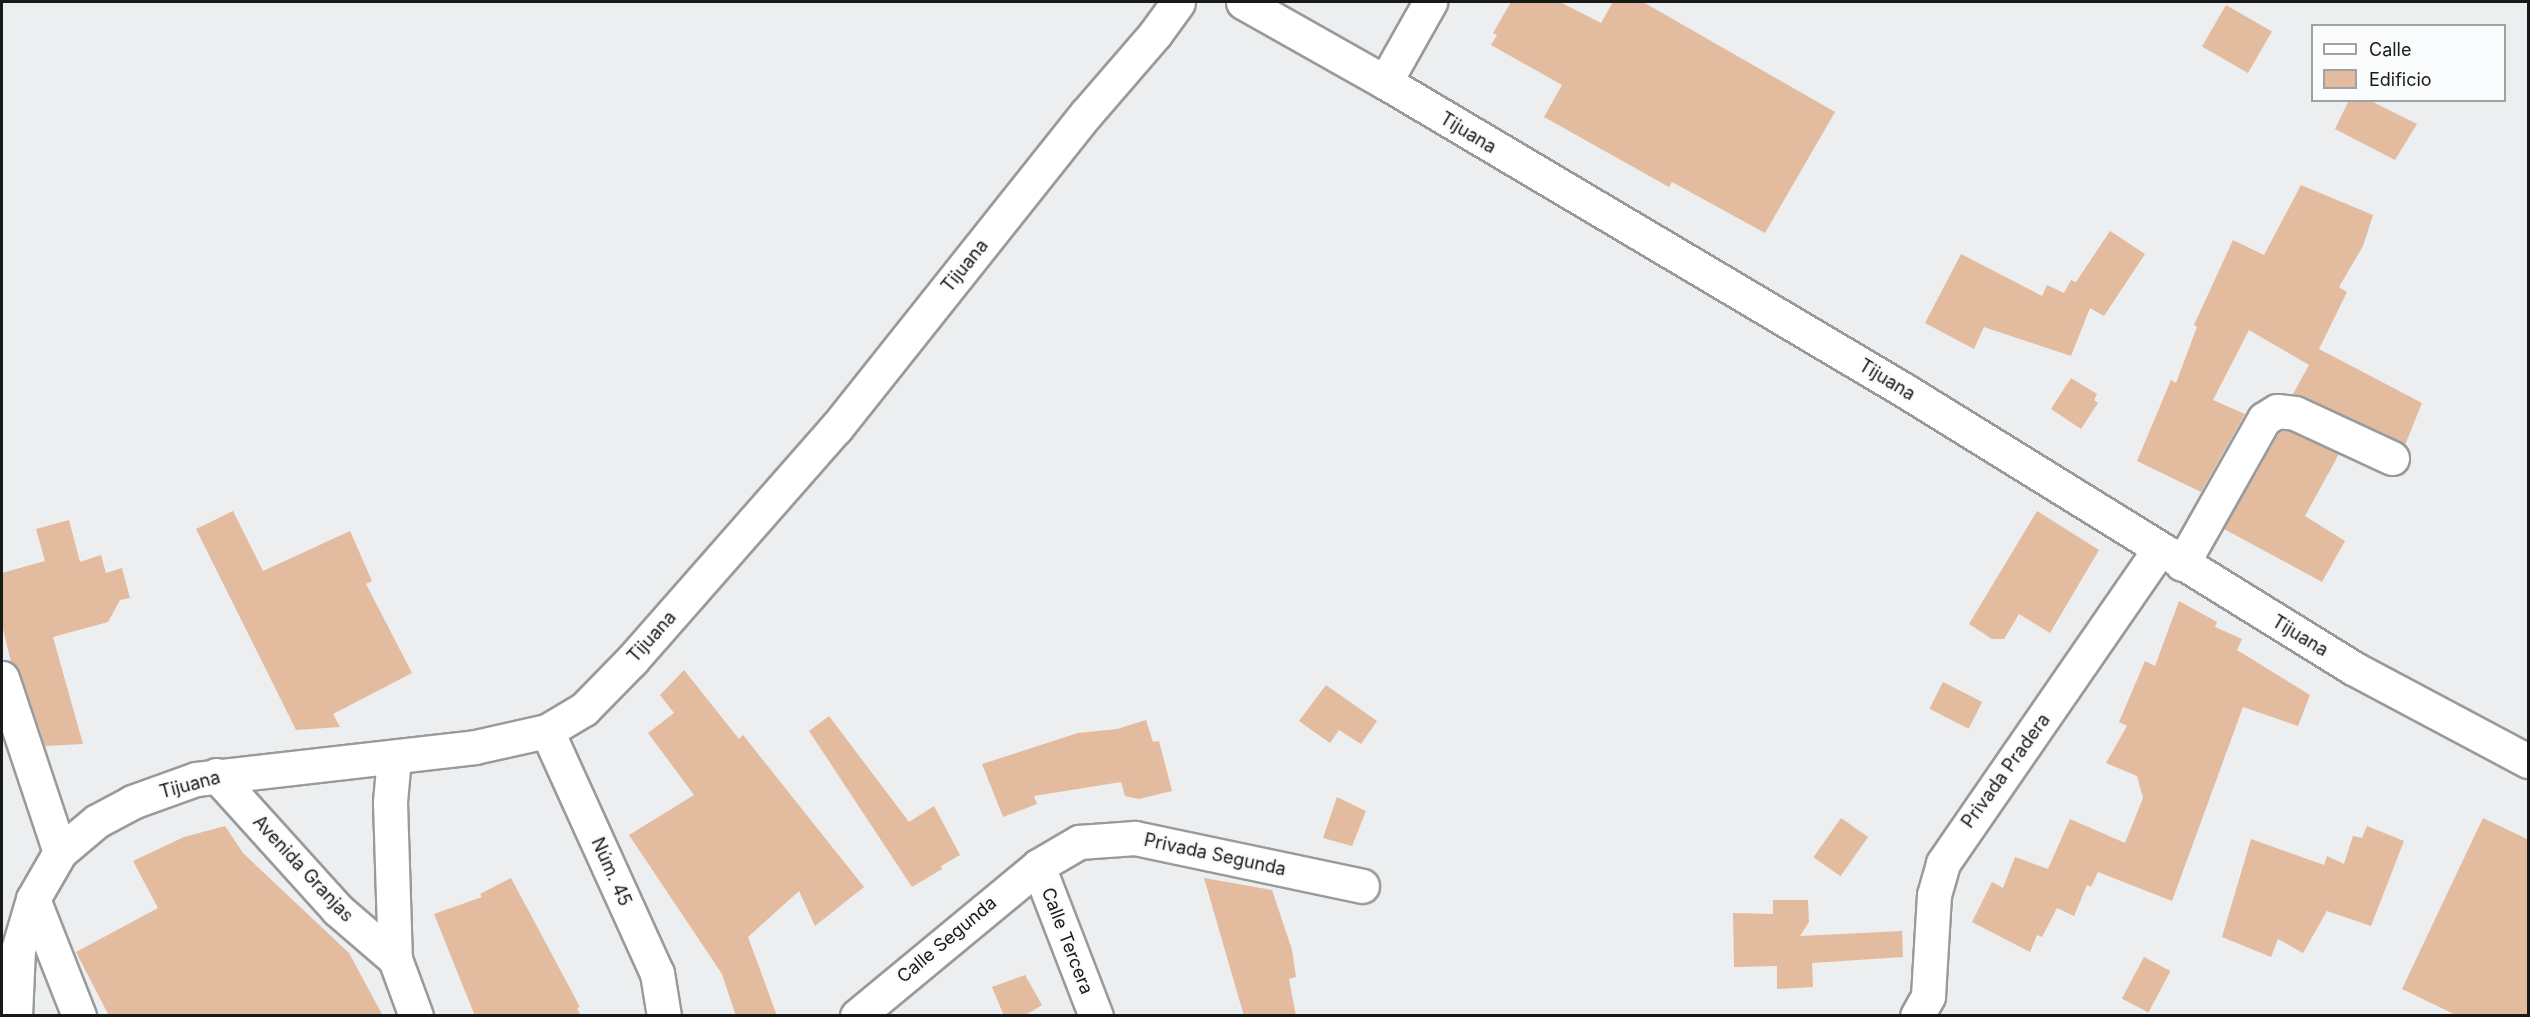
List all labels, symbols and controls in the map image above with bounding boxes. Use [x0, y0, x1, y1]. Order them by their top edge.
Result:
legend [2311, 24, 2506, 102]
text: Calle [2369, 39, 2411, 60]
text: Edificio [2369, 69, 2432, 90]
street label: Tijuana [1436, 108, 1500, 158]
street label: Tijuana [937, 235, 993, 297]
street label: Tijuana [1855, 355, 1919, 405]
street label: Tijuana [623, 607, 681, 667]
street label: Tijuana [2268, 611, 2332, 661]
street label: Privada Pradera [1957, 710, 2055, 832]
street label: Tijuana [157, 767, 223, 803]
street label: Avenida Granjas [248, 811, 358, 927]
street label: Privada Segunda [1142, 829, 1288, 881]
street label: Núm. 45 [586, 834, 636, 910]
street label: Calle Tercera [1037, 885, 1097, 997]
street label: Calle Segunda [893, 892, 1001, 988]

